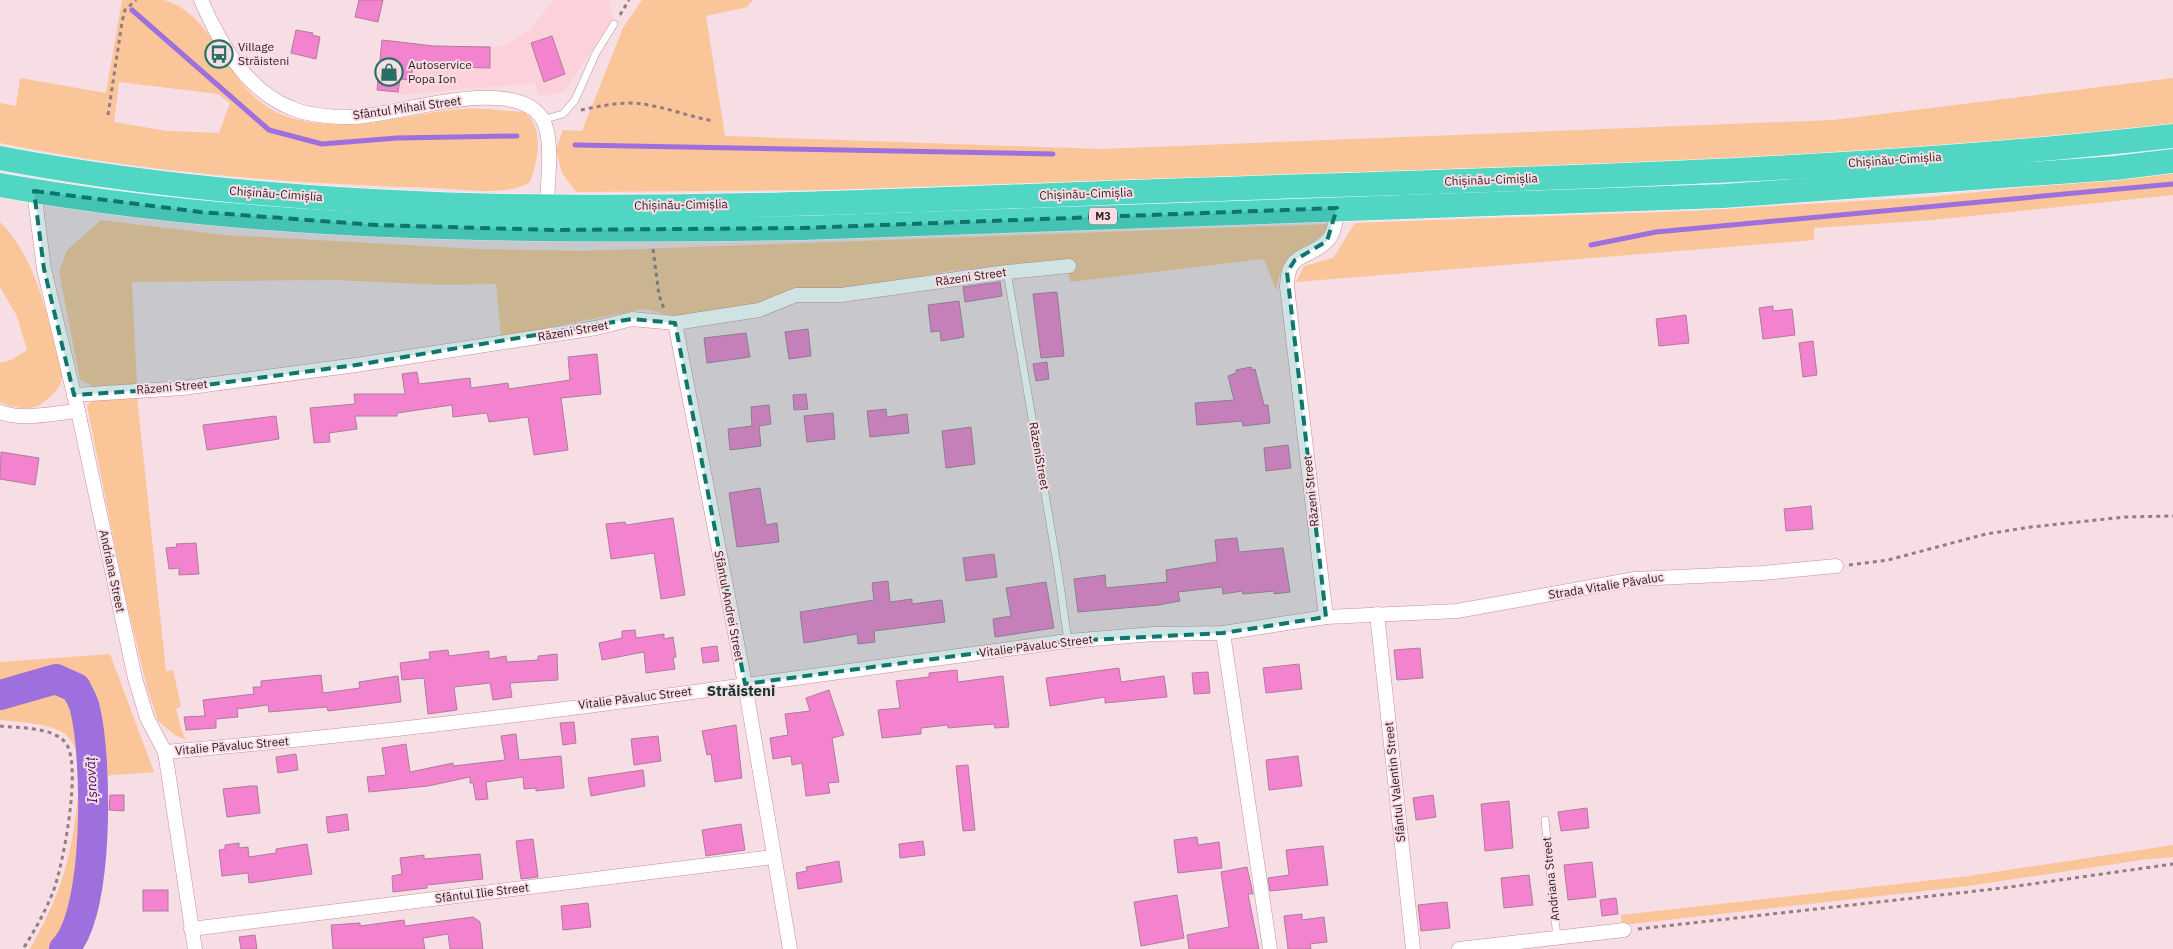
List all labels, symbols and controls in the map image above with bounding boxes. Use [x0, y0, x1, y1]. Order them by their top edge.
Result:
bus stop icon: Village Străisteni [204, 39, 234, 69]
place label: Village Străisteni [238, 39, 289, 68]
shop icon: Autoservice Popa Ion [374, 57, 404, 87]
place label: Autoservice Popa Ion [408, 57, 472, 86]
street label: Sfântul Mihail Street [352, 92, 462, 123]
street label: Chișinău-Cimișlia [1848, 149, 1943, 170]
street label: Chișinău-Cimișlia [1444, 170, 1539, 189]
street label: Chișinău-Cimișlia [229, 183, 324, 204]
street label: Chișinău-Cimișlia [1039, 184, 1134, 203]
street label: Chișinău-Cimișlia [634, 196, 728, 213]
road number: M3 [1089, 208, 1117, 225]
street label: Răzeni Street [934, 264, 1007, 289]
street label: Răzeni Street [536, 317, 609, 344]
street label: Răzeni Street [136, 376, 208, 397]
street label: RăzeniStreet [1026, 421, 1053, 491]
street label: Răzeni Street [1299, 455, 1322, 527]
street label: Andriana Street [96, 528, 129, 614]
street label: Sfântul Andrei Street [711, 549, 748, 662]
street label: Strada Vitalie Păvaluc [1547, 569, 1665, 602]
street label: Vitalie Păvaluc Street [978, 631, 1094, 660]
district label: Străisteni [707, 681, 775, 700]
street label: Vitalie Păvaluc Street [577, 683, 693, 712]
street label: Sfântul Valentin Street [1381, 721, 1408, 843]
street label: Vitalie Păvaluc Street [174, 733, 289, 758]
water label: Ișnovăț [81, 756, 101, 804]
street label: Andriana Street [1539, 836, 1562, 922]
street label: Sfântul Ilie Street [434, 879, 530, 906]

